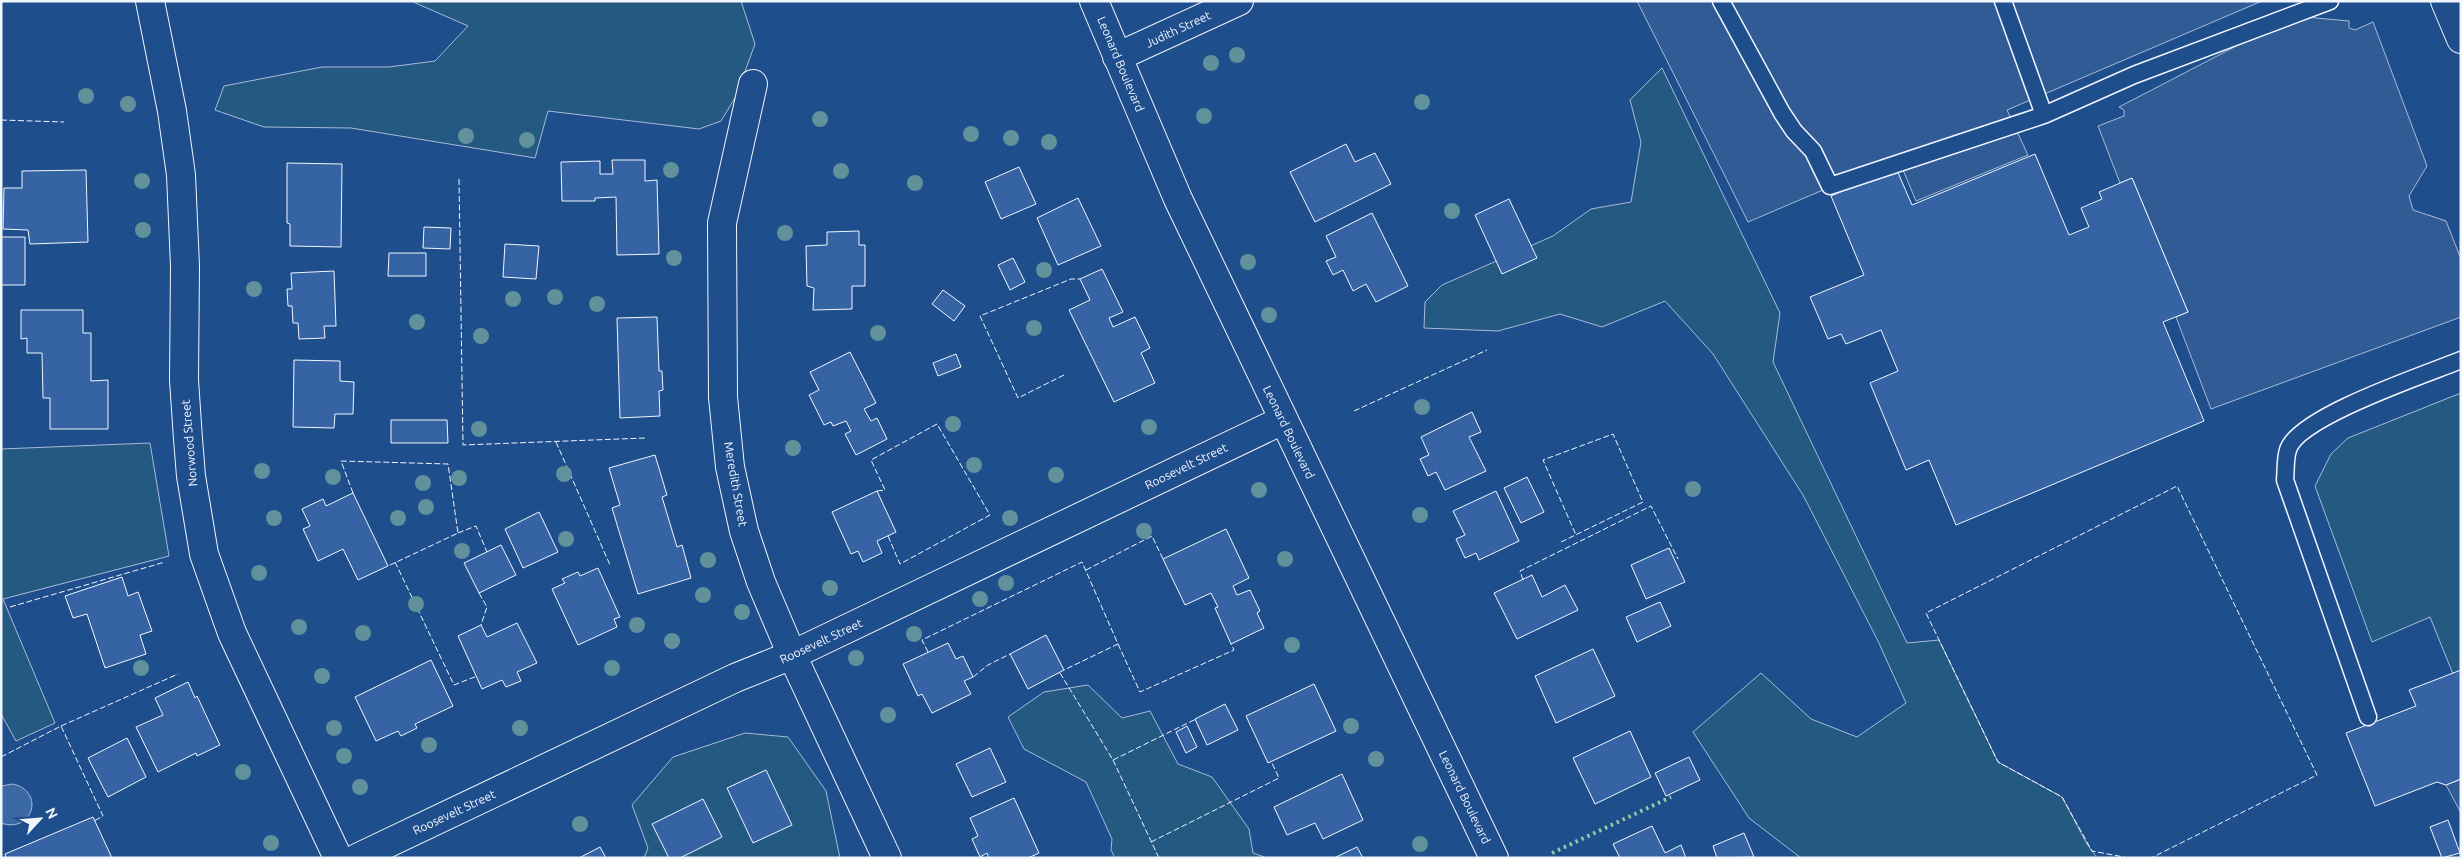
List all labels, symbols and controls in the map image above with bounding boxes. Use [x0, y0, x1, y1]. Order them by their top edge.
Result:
street label: Judith Street [1143, 8, 1213, 50]
street label: Leonard Boulevard [1095, 15, 1147, 113]
street label: Leonard Boulevard [1261, 383, 1317, 481]
street label: Norwood Street [179, 399, 199, 487]
street label: Roosevelt Street [1143, 440, 1229, 492]
street label: Meredith Street [722, 441, 750, 528]
street label: Roosevelt Street [778, 616, 865, 666]
street label: Leonard Boulevard [1437, 748, 1493, 846]
street label: Roosevelt Street [411, 787, 498, 837]
north arrow [15, 794, 65, 844]
text: N [42, 805, 61, 822]

